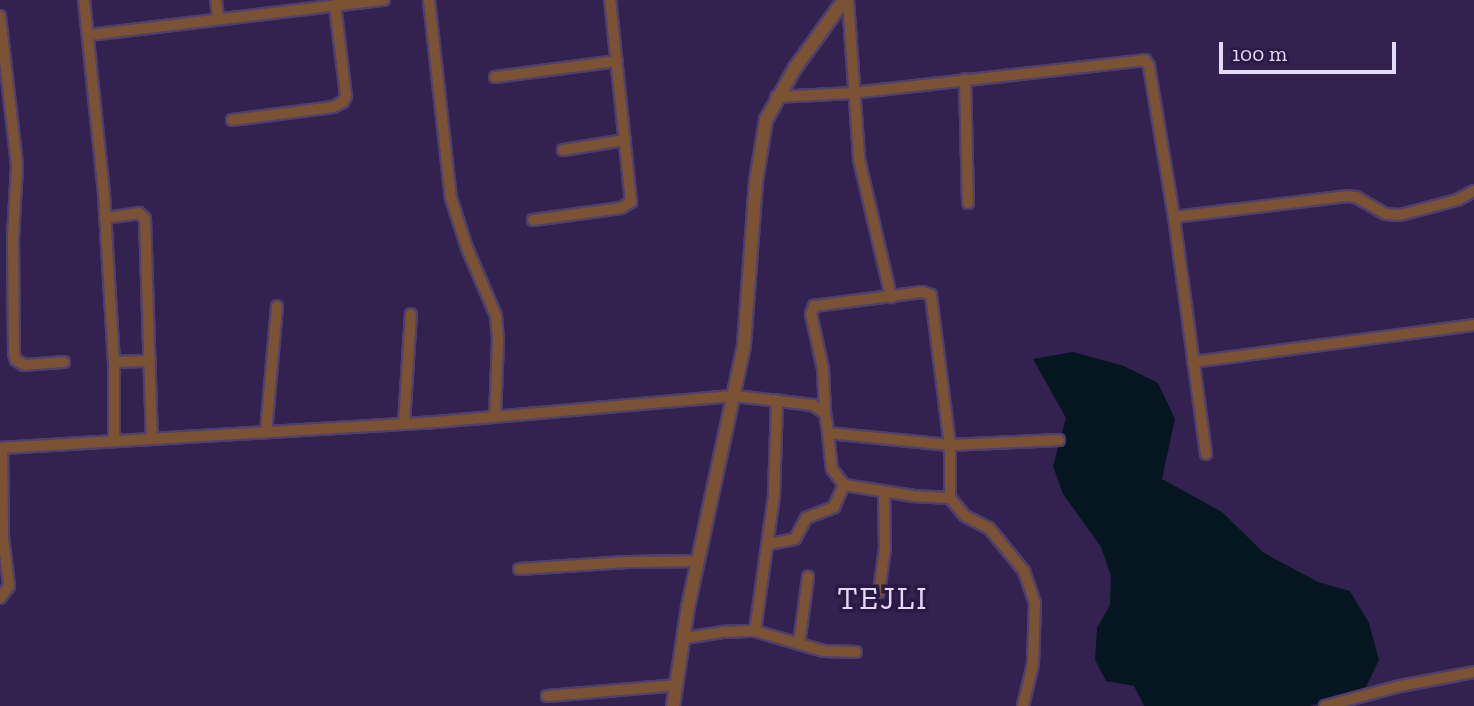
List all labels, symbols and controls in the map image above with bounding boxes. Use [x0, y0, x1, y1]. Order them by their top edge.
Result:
scale bar [1222, 28, 1399, 72]
text: 100 m [1232, 41, 1287, 66]
district label: TEJLI [838, 579, 928, 617]

